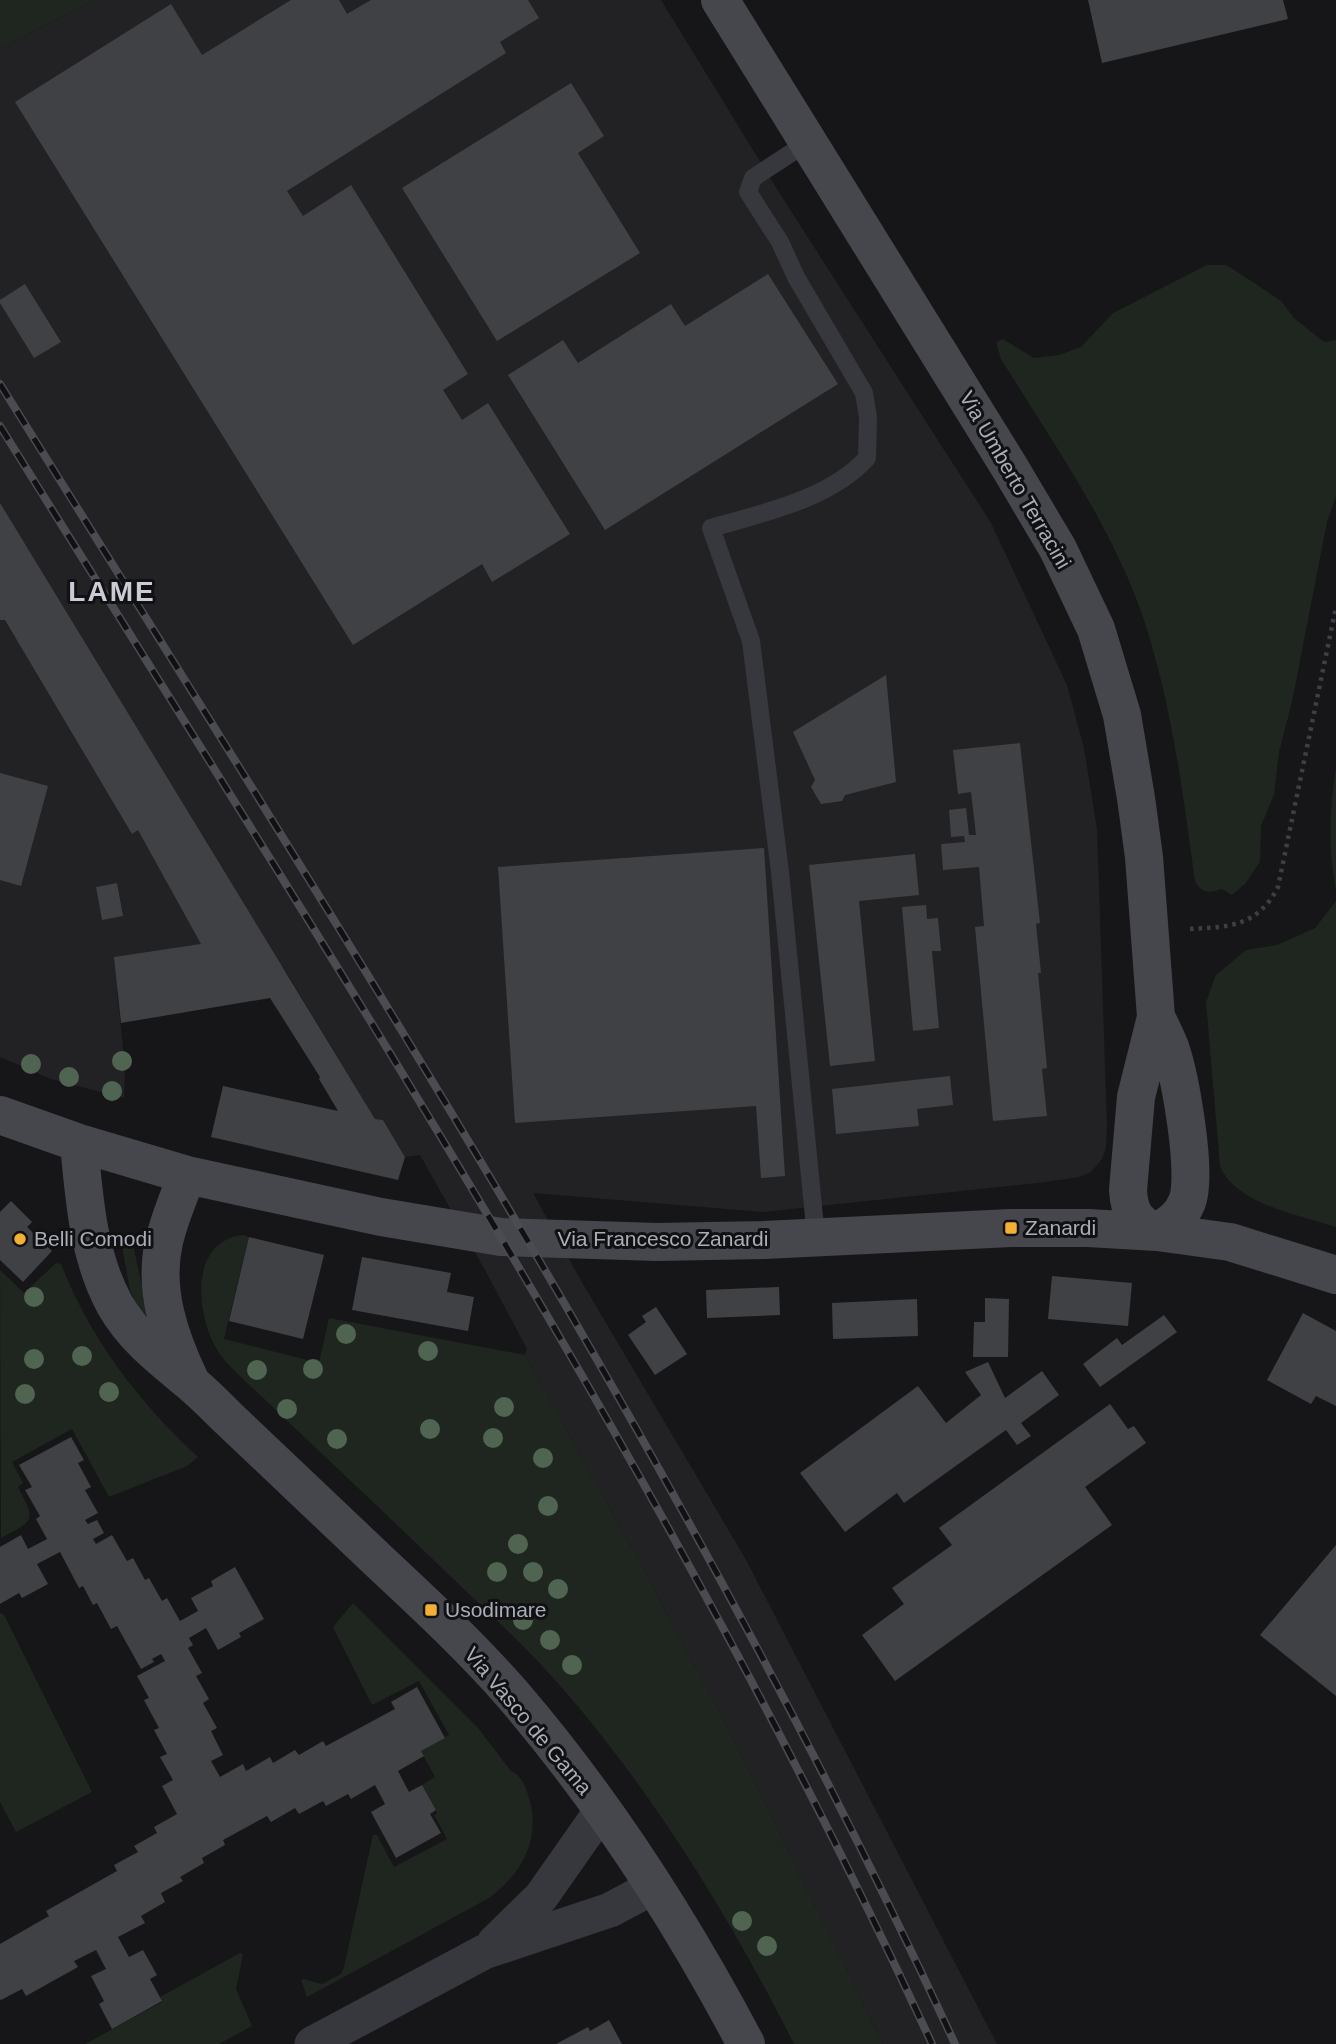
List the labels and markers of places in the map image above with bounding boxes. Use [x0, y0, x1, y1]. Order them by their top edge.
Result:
place label: Zanardi [1025, 1216, 1096, 1239]
marker: Zanardi [1003, 1220, 1019, 1236]
place label: Belli Comodi [34, 1227, 152, 1250]
marker: Belli Comodi [12, 1231, 28, 1247]
place label: Usodimare [445, 1598, 547, 1621]
marker: Usodimare [423, 1602, 439, 1618]

